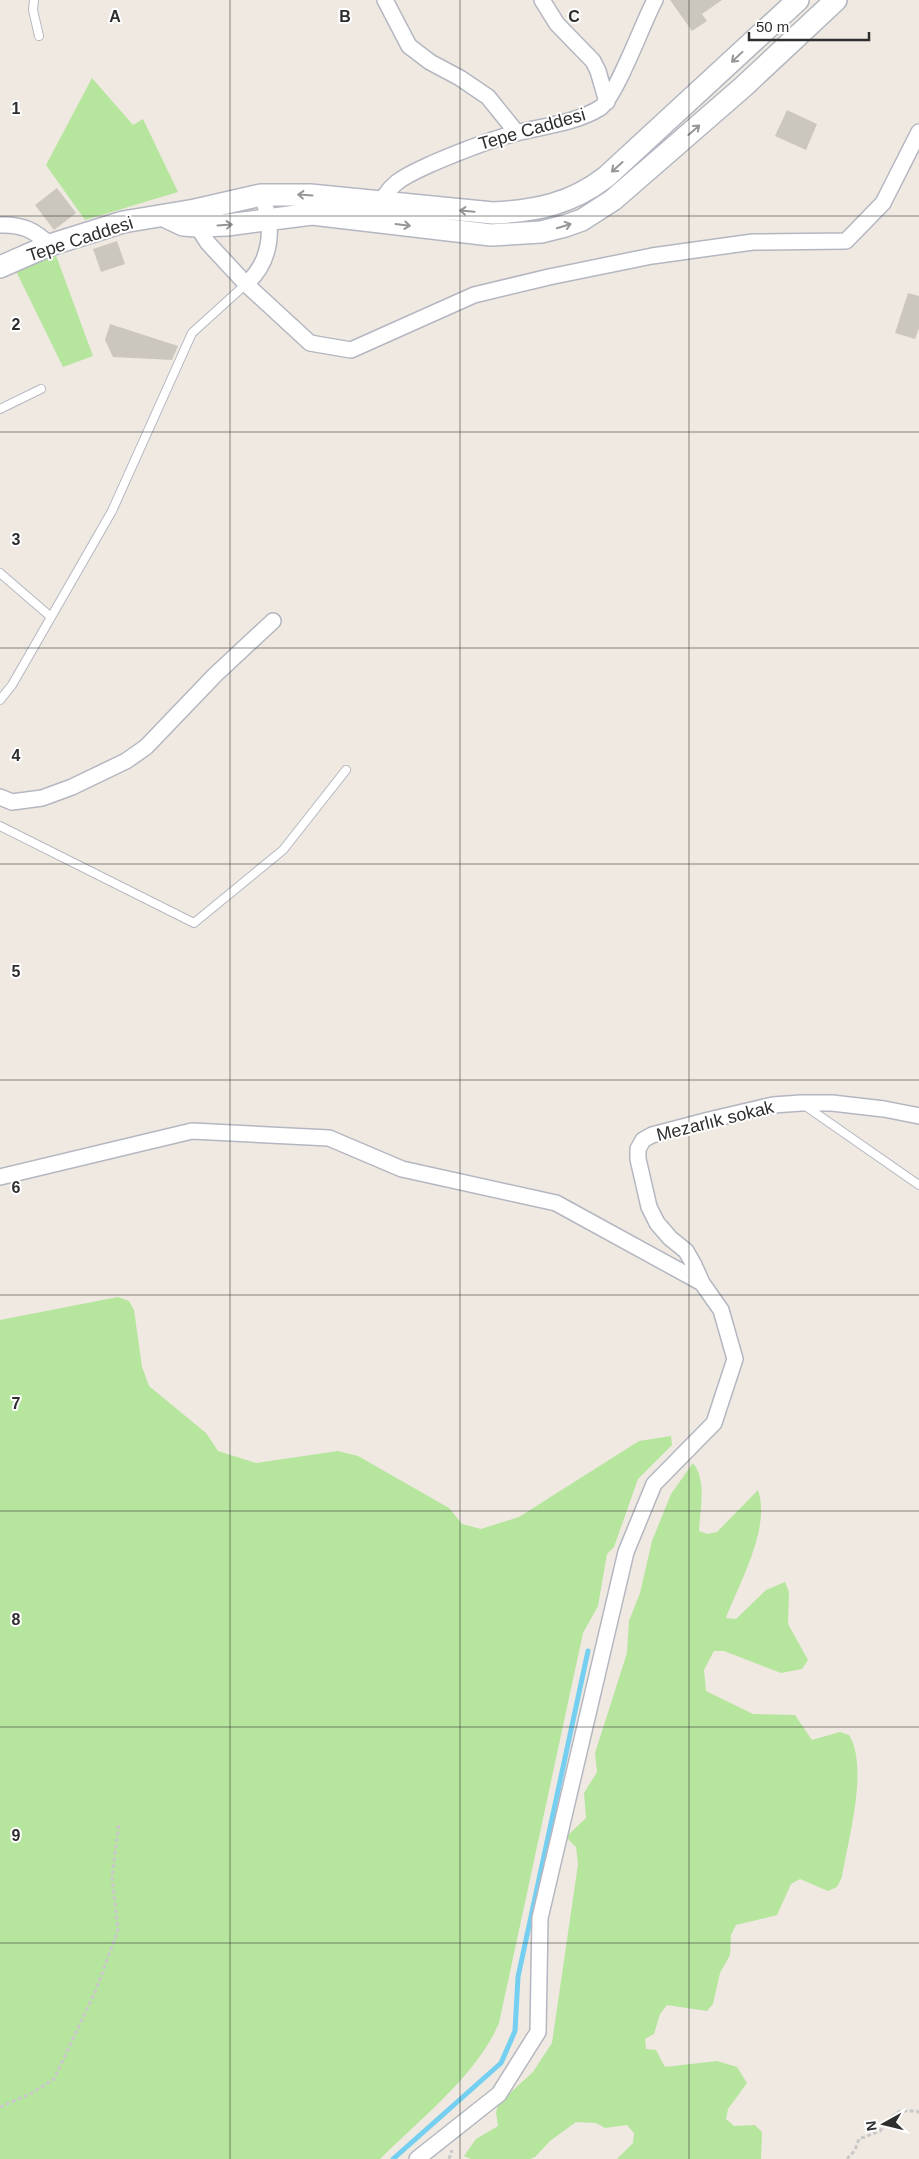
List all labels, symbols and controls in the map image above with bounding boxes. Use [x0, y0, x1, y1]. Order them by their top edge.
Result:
text: A [109, 8, 121, 25]
text: B [339, 8, 351, 25]
text: C [568, 8, 580, 25]
scale bar [749, 10, 869, 42]
text: 50 m [756, 18, 789, 35]
one-way arrow [730, 51, 743, 63]
text: 1 [12, 100, 21, 117]
street label: Tepe Caddesi [476, 104, 588, 154]
one-way arrow [687, 124, 700, 135]
one-way arrow [610, 161, 623, 173]
one-way arrow [297, 190, 313, 199]
one-way arrow [459, 206, 475, 215]
street label: Tepe Caddesi [25, 212, 135, 266]
one-way arrow [217, 220, 233, 229]
one-way arrow [395, 220, 411, 230]
one-way arrow [556, 220, 572, 230]
text: 2 [12, 316, 21, 333]
text: 3 [12, 531, 21, 548]
text: 4 [12, 747, 21, 764]
text: 5 [12, 963, 21, 980]
street label: Mezarlık sokak [654, 1097, 777, 1145]
text: 6 [12, 1179, 21, 1196]
text: 7 [12, 1395, 21, 1412]
text: 8 [12, 1611, 21, 1628]
text: 9 [12, 1827, 21, 1844]
north arrow [859, 2099, 909, 2149]
text: N [862, 2120, 880, 2132]

